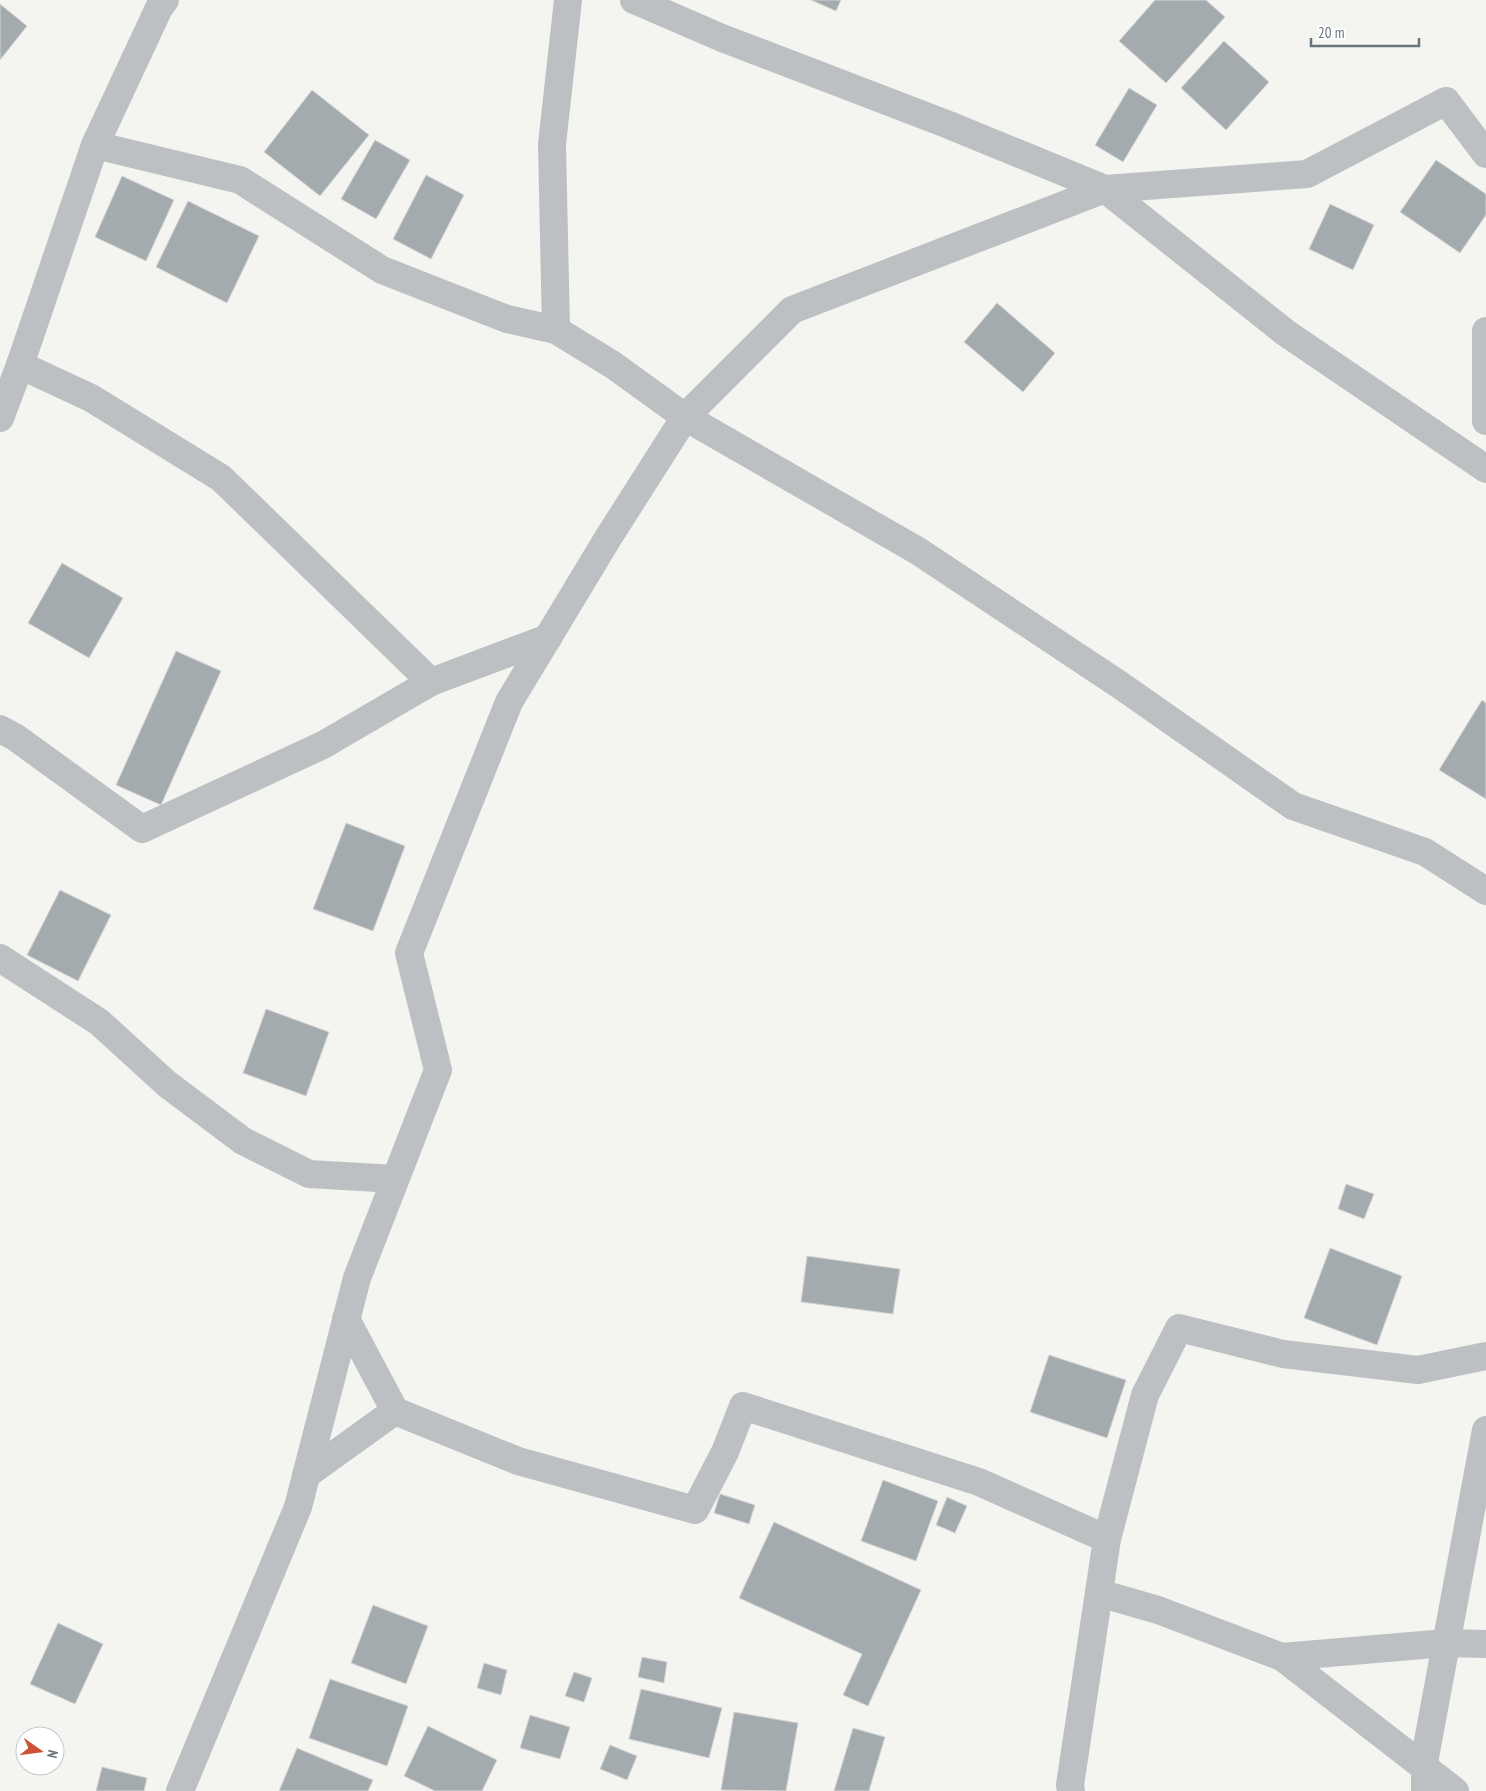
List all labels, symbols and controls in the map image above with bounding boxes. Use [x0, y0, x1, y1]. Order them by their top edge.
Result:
scale bar [1311, 15, 1418, 47]
text: 20 m [1318, 23, 1344, 42]
north arrow [15, 1726, 65, 1776]
text: N [43, 1748, 62, 1760]

